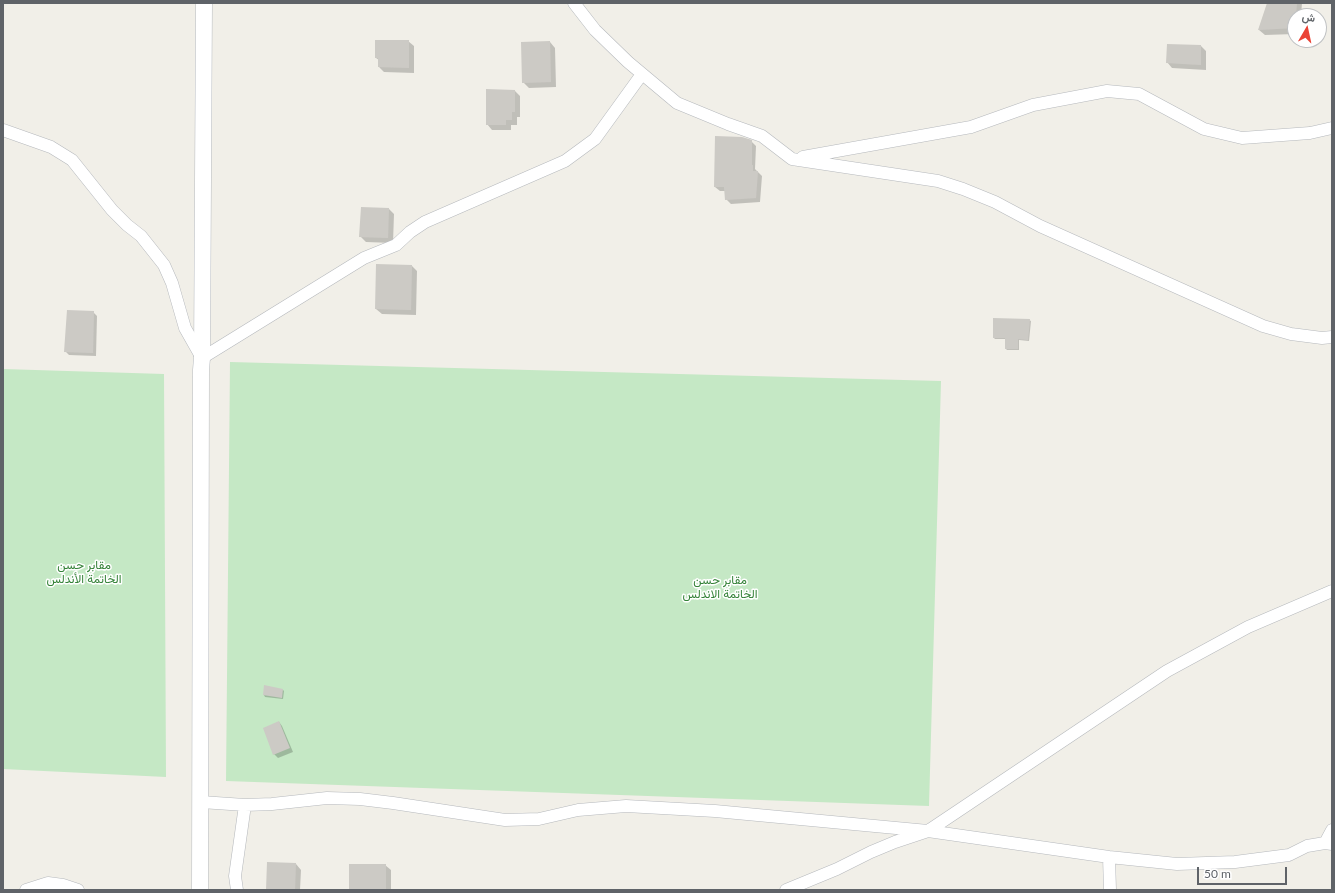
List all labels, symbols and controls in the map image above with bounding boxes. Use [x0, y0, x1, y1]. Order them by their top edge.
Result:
north arrow [1287, 8, 1327, 48]
text: ش [1301, 9, 1316, 24]
park label: مقابر حسن الخاتمة الأندلس [46, 558, 122, 586]
park label: مقابر حسن الخاتمة الاندلس [682, 573, 758, 601]
scale bar [1199, 859, 1289, 885]
text: 50 m [1204, 866, 1231, 881]

